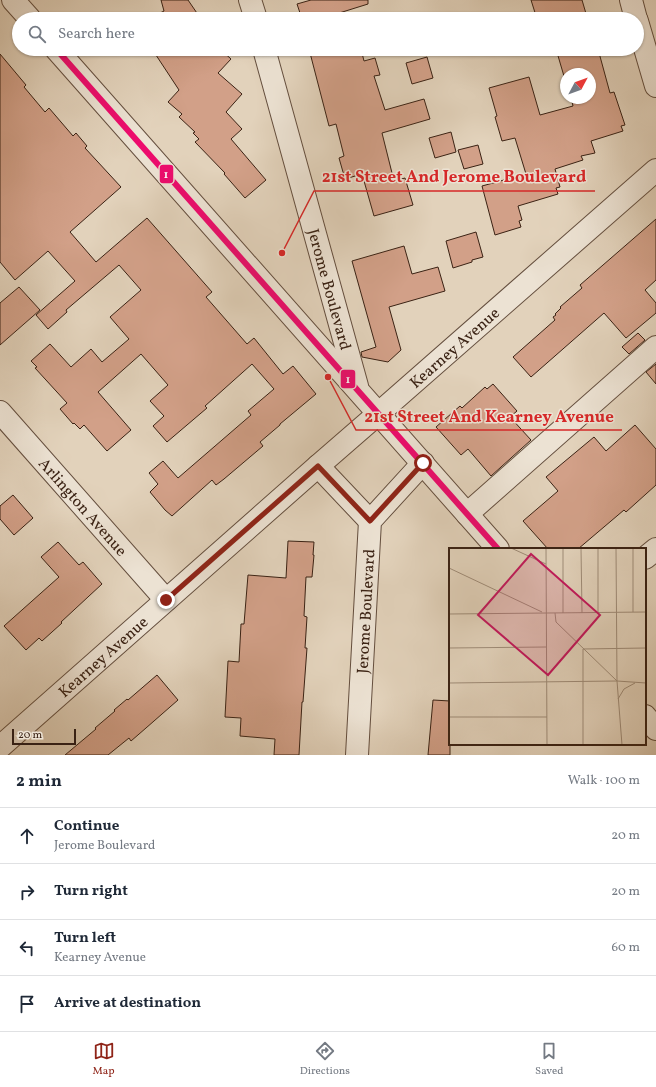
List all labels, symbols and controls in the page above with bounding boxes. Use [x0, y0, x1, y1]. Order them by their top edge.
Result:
search box [12, 12, 644, 56]
icon: search [26, 23, 48, 45]
text: Search here [58, 24, 135, 45]
north arrow [560, 68, 596, 104]
callout: 21st Street And Jerome Boulevard [314, 162, 595, 191]
line badge: 1 [159, 164, 174, 184]
text: 21st Street And Jerome Boulevard [322, 166, 586, 189]
text: 1 [164, 168, 168, 183]
street label: Jerome Boulevard [301, 226, 356, 353]
street label: Kearney Avenue [406, 303, 505, 394]
line badge: 1 [340, 369, 356, 389]
text: 1 [346, 373, 350, 388]
callout: 21st Street And Kearney Avenue [356, 401, 622, 430]
text: 21st Street And Kearney Avenue [364, 406, 614, 429]
street label: Arlington Avenue [32, 454, 131, 562]
route start [414, 454, 432, 472]
street label: Jerome Boulevard [353, 548, 381, 674]
inset map [449, 548, 646, 745]
route end [157, 591, 175, 609]
street label: Kearney Avenue [54, 612, 154, 704]
scale bar [12, 727, 76, 746]
text: 20 m [18, 728, 42, 743]
text: 2 min [16, 770, 62, 793]
text: Walk · 100 m [568, 772, 640, 790]
text: Continue [54, 816, 119, 837]
icon: ahead [16, 825, 38, 847]
text: 20 m [611, 827, 640, 845]
text: Jerome Boulevard [54, 837, 155, 855]
icon: right [16, 881, 38, 903]
text: Turn right [54, 881, 128, 902]
text: 20 m [611, 883, 640, 901]
text: Turn left [54, 928, 116, 949]
icon: left [16, 937, 38, 959]
text: 60 m [612, 939, 640, 957]
text: Kearney Avenue [54, 949, 146, 967]
icon: arrive [16, 993, 38, 1015]
text: Arrive at destination [54, 993, 201, 1014]
tab: Map [93, 1040, 115, 1079]
tab: Directions [300, 1040, 350, 1079]
tab: Saved [535, 1040, 563, 1079]

